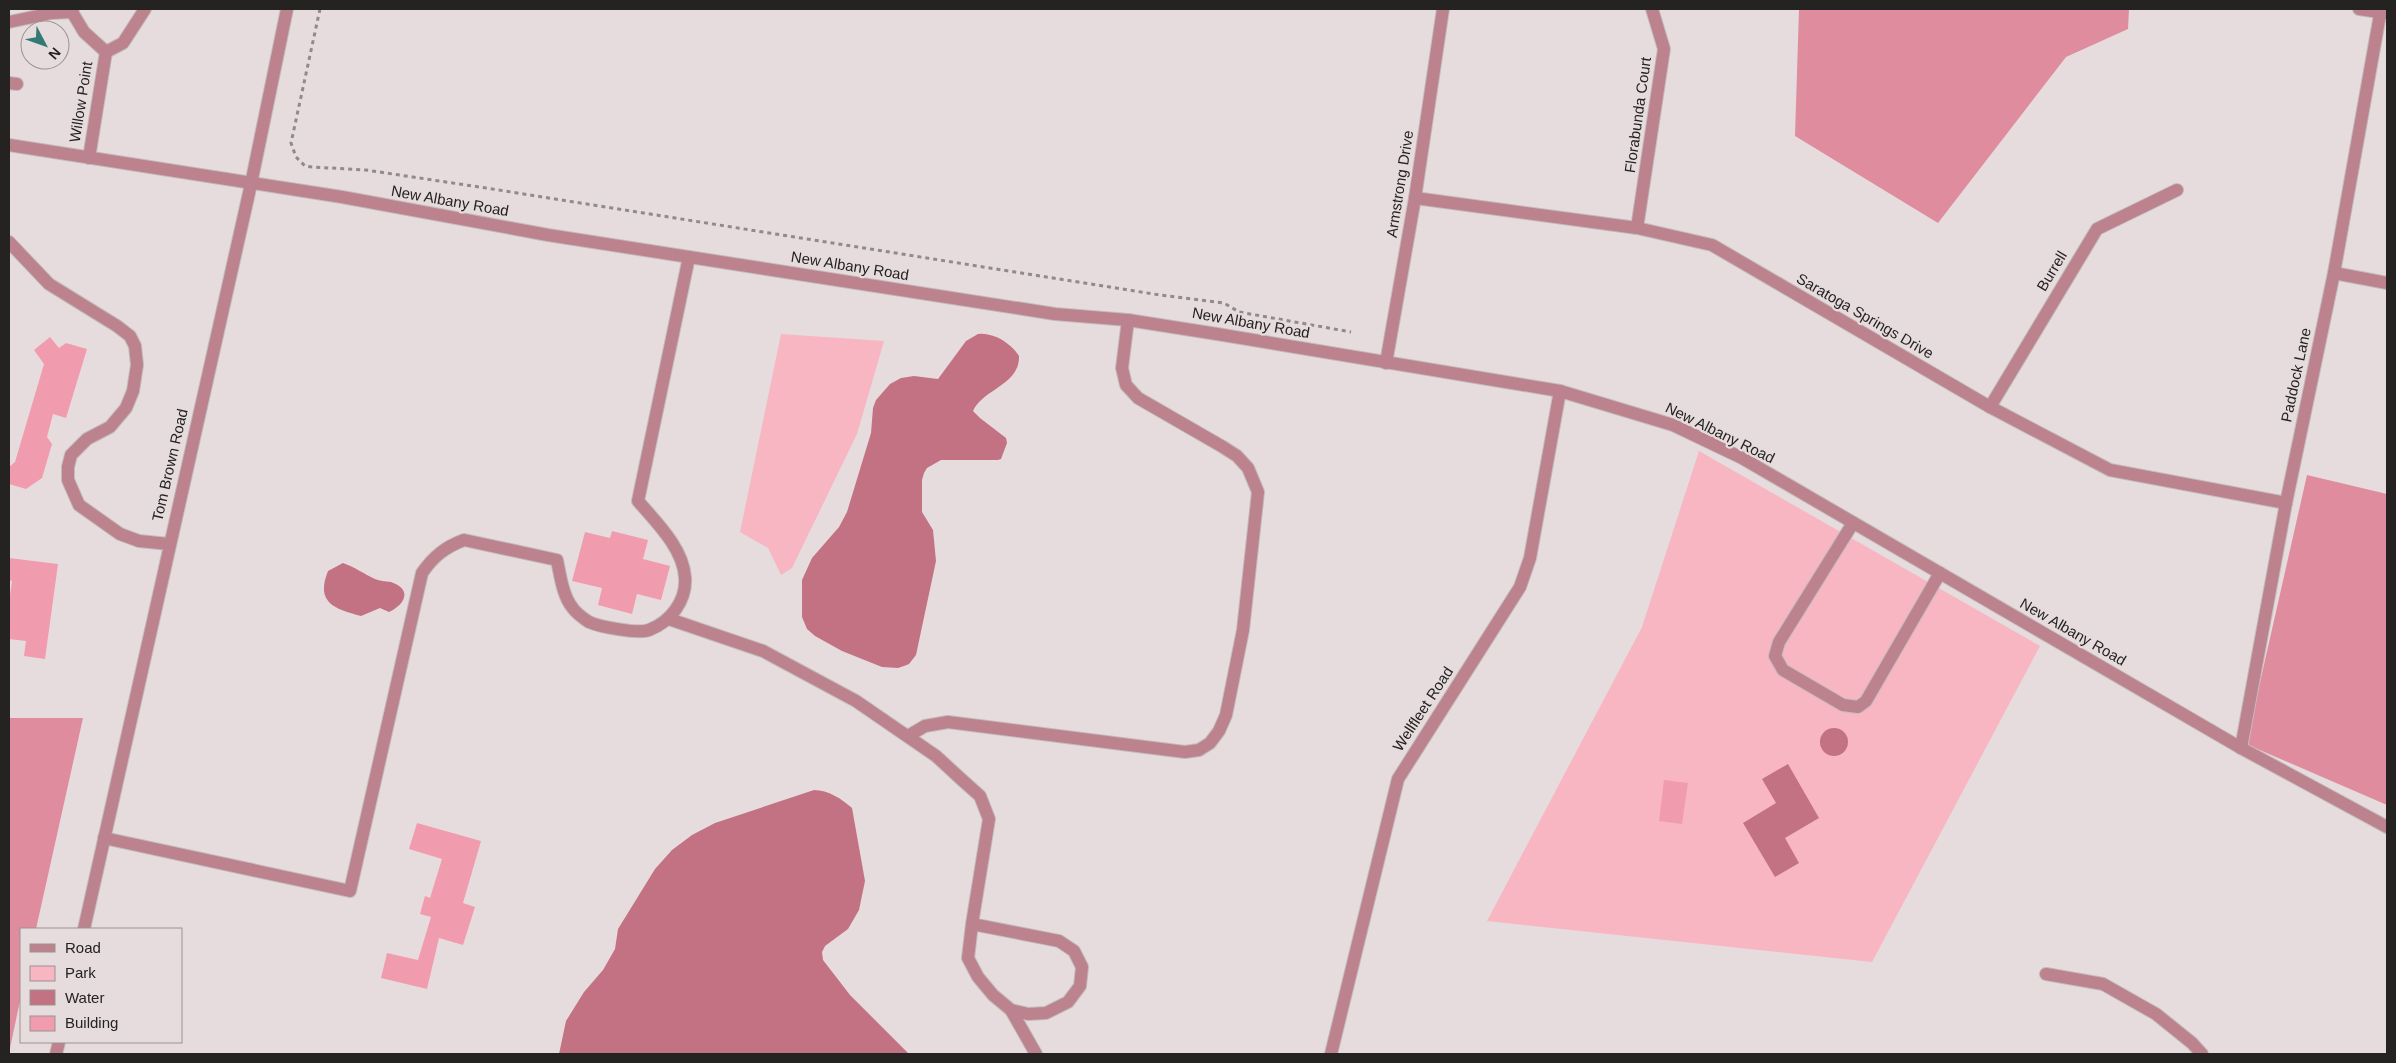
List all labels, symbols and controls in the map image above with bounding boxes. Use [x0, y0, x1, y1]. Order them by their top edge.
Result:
north arrow [20, 20, 70, 70]
text: N [45, 44, 64, 63]
street label: Florabunda Court [1621, 55, 1654, 174]
street label: Willow Point [66, 59, 95, 144]
street label: Armstrong Drive [1383, 129, 1416, 239]
street label: New Albany Road [390, 182, 510, 219]
street label: New Albany Road [790, 248, 910, 283]
street label: Burrell [2033, 248, 2070, 294]
street label: Saratoga Springs Drive [1794, 269, 1937, 362]
street label: New Albany Road [1191, 304, 1311, 341]
street label: Paddock Lane [2277, 326, 2314, 424]
street label: New Albany Road [1663, 399, 1778, 466]
street label: Tom Brown Road [148, 407, 191, 523]
street label: New Albany Road [2017, 594, 2129, 669]
street label: Wellfleet Road [1389, 663, 1456, 754]
legend [20, 928, 182, 1043]
text: Road [65, 939, 101, 956]
text: Park [65, 964, 96, 981]
text: Water [65, 989, 104, 1006]
text: Building [65, 1014, 118, 1031]

